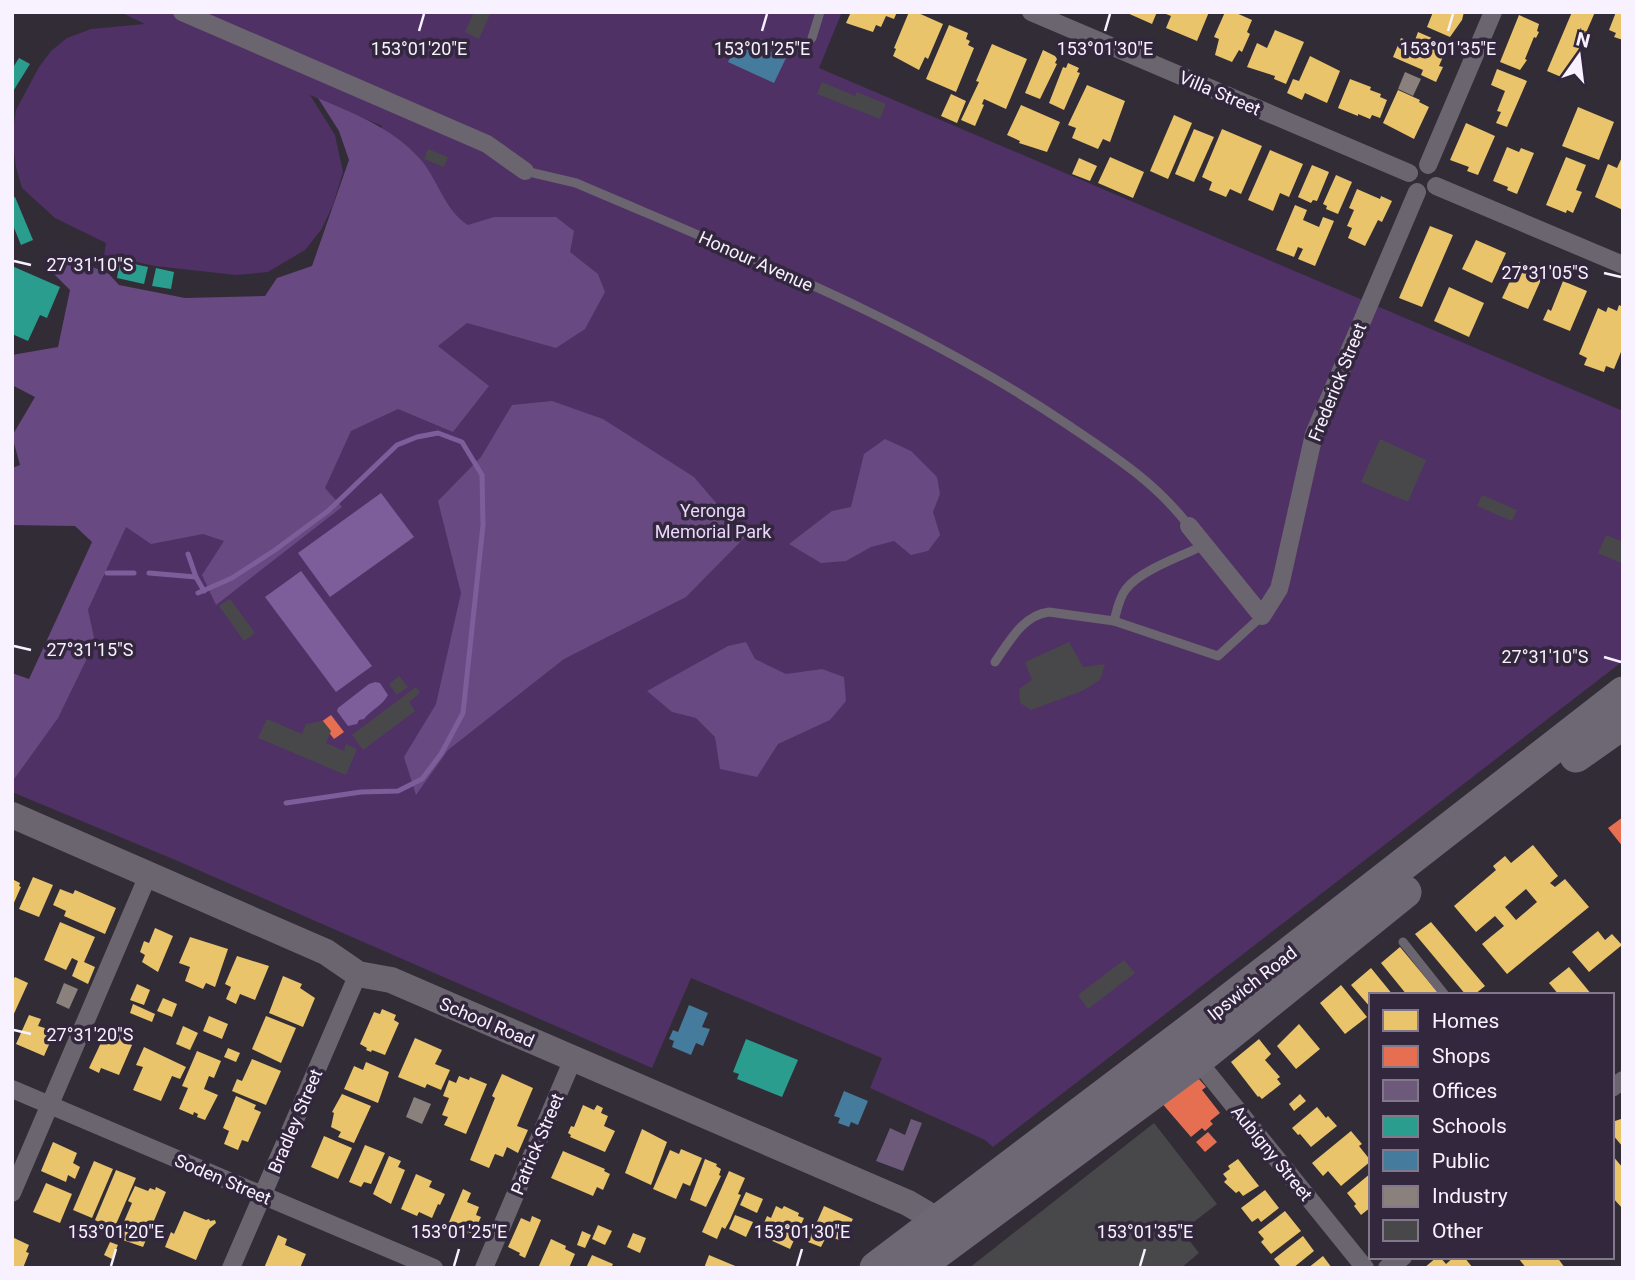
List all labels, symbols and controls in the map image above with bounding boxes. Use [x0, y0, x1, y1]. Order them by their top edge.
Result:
north arrow [1544, 21, 1614, 91]
text: N [1574, 27, 1592, 53]
text: 153°01'20"E [371, 38, 467, 59]
text: 153°01'25"E [714, 38, 810, 59]
text: 153°01'30"E [1057, 38, 1153, 59]
text: 153°01'35"E [1400, 38, 1496, 59]
street label: Villa Street [1176, 66, 1264, 120]
street label: Honour Avenue [696, 226, 816, 296]
text: 27°31'10"S [46, 254, 134, 275]
text: 27°31'05"S [1501, 262, 1589, 283]
street label: Frederick Street [1304, 320, 1370, 444]
park label: Yeronga Memorial Park [655, 500, 772, 542]
text: 27°31'15"S [46, 639, 134, 660]
text: 27°31'10"S [1501, 646, 1589, 667]
street label: Ipswich Road [1203, 942, 1301, 1024]
street label: School Road [437, 993, 537, 1051]
legend [1369, 993, 1614, 1259]
text: Homes [1432, 1009, 1499, 1033]
text: 27°31'20"S [46, 1024, 134, 1045]
text: Shops [1432, 1044, 1491, 1068]
street label: Bradley Street [264, 1066, 326, 1176]
text: Offices [1432, 1079, 1497, 1103]
street label: Patrick Street [506, 1090, 568, 1198]
street label: Aubigny Street [1227, 1101, 1317, 1205]
text: Schools [1432, 1114, 1507, 1138]
street label: Soden Street [172, 1149, 274, 1209]
text: Public [1432, 1149, 1490, 1173]
text: Industry [1432, 1184, 1508, 1208]
text: Other [1432, 1219, 1483, 1243]
text: 153°01'20"E [68, 1221, 164, 1242]
text: 153°01'25"E [411, 1221, 507, 1242]
text: 153°01'30"E [754, 1221, 850, 1242]
text: 153°01'35"E [1097, 1221, 1193, 1242]

